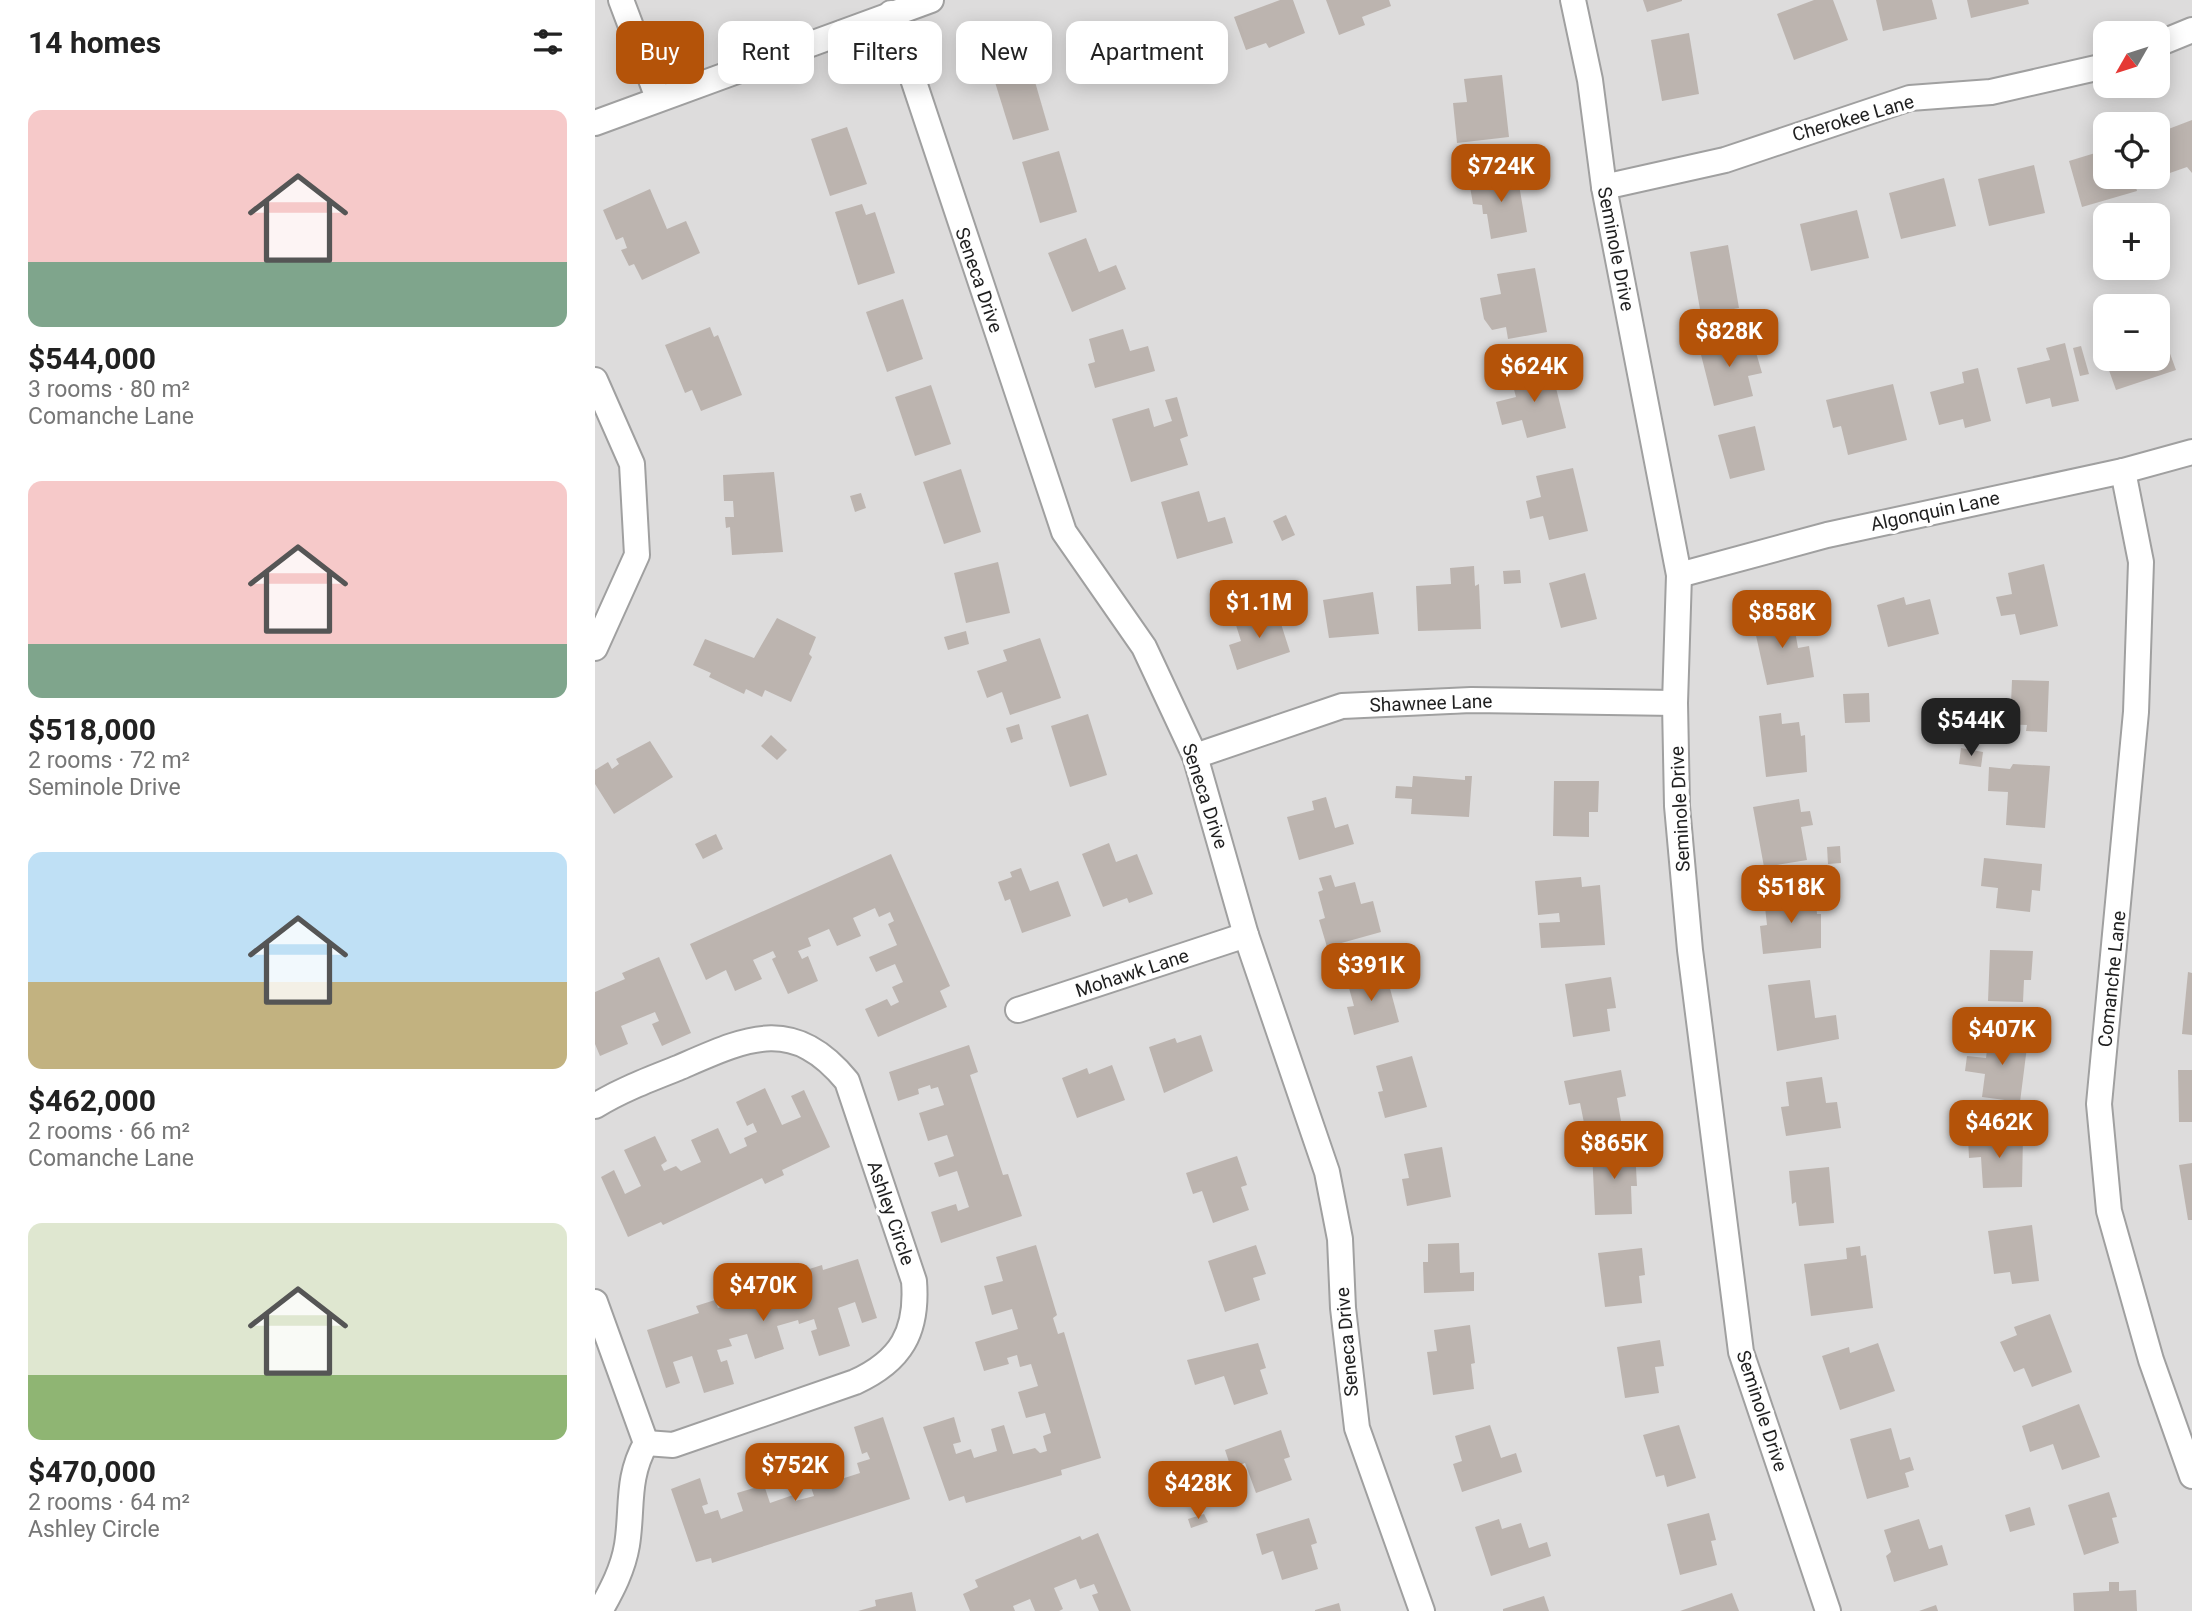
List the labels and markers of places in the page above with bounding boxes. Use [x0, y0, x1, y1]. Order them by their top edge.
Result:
pin: $724K [1452, 144, 1550, 204]
pin: $828K [1680, 310, 1778, 369]
pin: $624K [1485, 344, 1583, 404]
pin: $1.1M [1210, 580, 1308, 640]
pin: $858K [1733, 590, 1831, 650]
pin: $544K [1922, 698, 2020, 758]
pin: $518K [1742, 866, 1840, 925]
pin: $391K [1322, 944, 1420, 1003]
pin: $407K [1953, 1007, 2051, 1067]
pin: $462K [1950, 1100, 2048, 1160]
pin: $865K [1565, 1122, 1663, 1181]
pin: $470K [714, 1264, 812, 1323]
pin: $752K [746, 1444, 844, 1503]
pin: $428K [1149, 1462, 1247, 1521]

